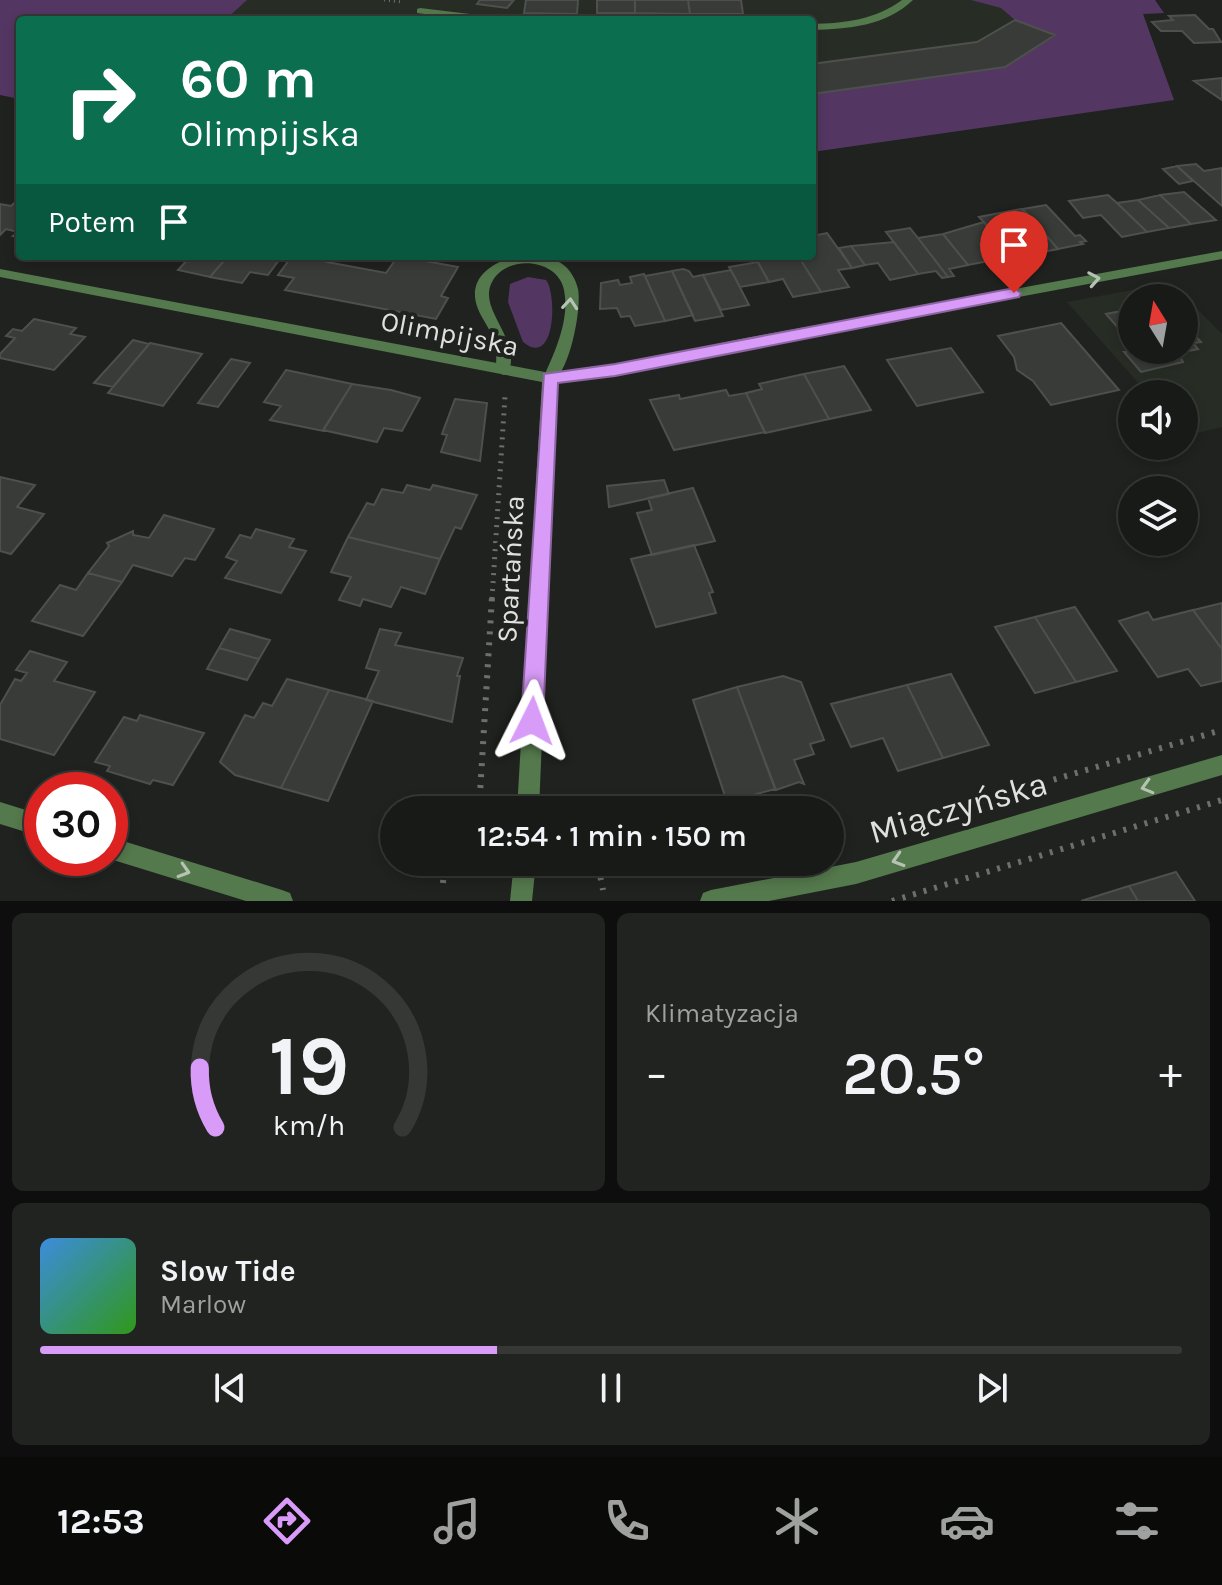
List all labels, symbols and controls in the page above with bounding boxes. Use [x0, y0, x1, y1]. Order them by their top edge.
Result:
text: 60 m [180, 46, 317, 111]
icon: right [48, 48, 152, 152]
text: Olimpijska [180, 113, 360, 155]
icon: arrive [152, 200, 196, 244]
text: Potem [48, 204, 136, 240]
pin [980, 211, 1048, 293]
icon: arrive [992, 223, 1036, 267]
one-way arrow [1088, 271, 1101, 288]
north arrow [1118, 284, 1198, 364]
map controls [1118, 284, 1198, 556]
one-way arrow [561, 297, 578, 310]
street label: Olimpijska [378, 304, 522, 363]
button: sound [1118, 380, 1198, 460]
button: layers [1118, 476, 1198, 556]
street label: Spartańska [490, 494, 531, 644]
position arrow [490, 679, 574, 763]
street label: Miączyńska [865, 763, 1052, 852]
speed limit sign: 30 [24, 772, 128, 876]
one-way arrow [1141, 778, 1155, 794]
text: 12:54 · 1 min · 150 m [477, 818, 747, 854]
one-way arrow [891, 851, 905, 867]
one-way arrow [177, 861, 191, 877]
text: Klimatyzacja [645, 998, 799, 1029]
text: 19 [268, 1018, 349, 1115]
text: 20.5° [842, 1039, 985, 1109]
text: − [645, 1048, 668, 1099]
text: + [1159, 1048, 1182, 1099]
text: km/h [272, 1109, 345, 1142]
text: Slow Tide [160, 1253, 296, 1289]
text: Marlow [160, 1289, 246, 1320]
icon: previous [208, 1366, 252, 1410]
icon: pause [589, 1366, 633, 1410]
icon: next [970, 1366, 1014, 1410]
icon: directions [259, 1493, 315, 1549]
icon: music [429, 1493, 485, 1549]
icon: phone [599, 1493, 655, 1549]
icon: climate [769, 1493, 825, 1549]
icon: car [939, 1493, 995, 1549]
icon: filters [1109, 1493, 1165, 1549]
text: 12:53 [57, 1500, 145, 1542]

